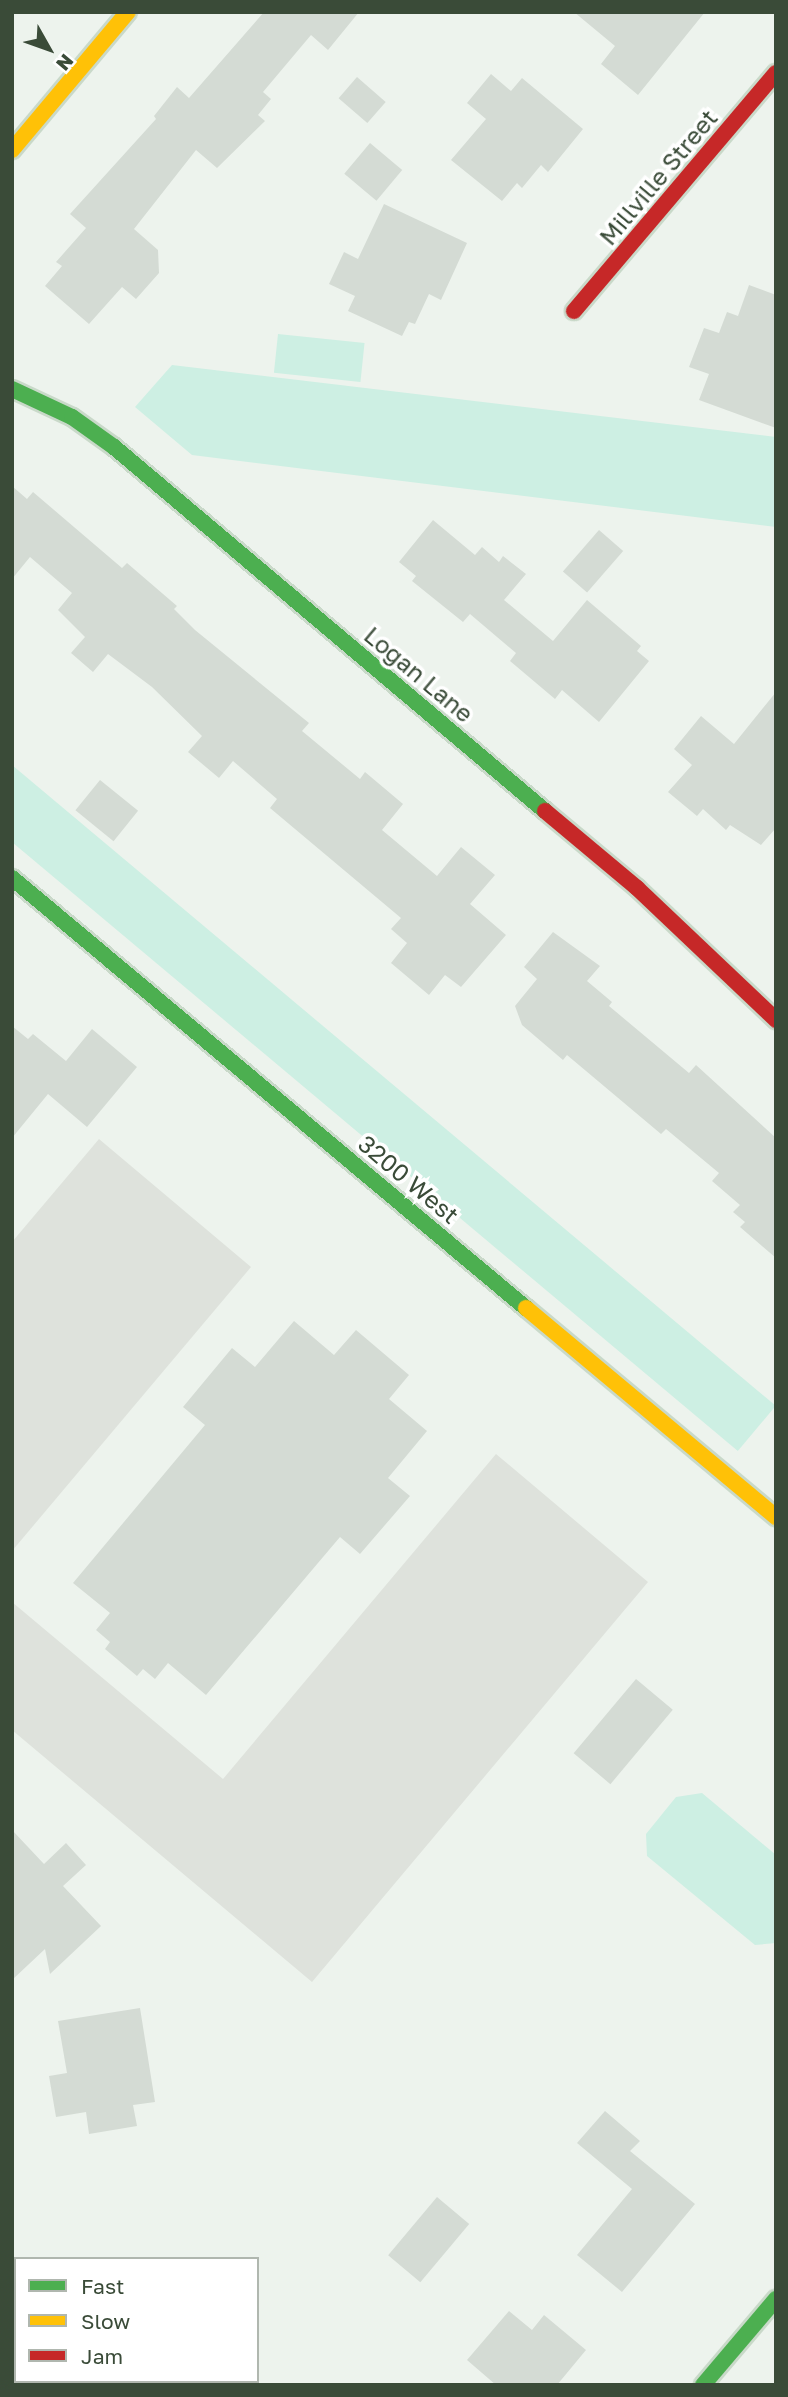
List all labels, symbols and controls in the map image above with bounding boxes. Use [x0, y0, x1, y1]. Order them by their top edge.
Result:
north arrow [14, 14, 84, 84]
text: N [52, 50, 79, 76]
street label: Millville Street [593, 103, 723, 251]
street label: Logan Lane [359, 620, 479, 728]
street label: 3200 West [353, 1129, 465, 1229]
legend [14, 2257, 259, 2383]
text: Fast [81, 2273, 124, 2299]
text: Slow [81, 2308, 130, 2334]
text: Jam [81, 2343, 123, 2369]

